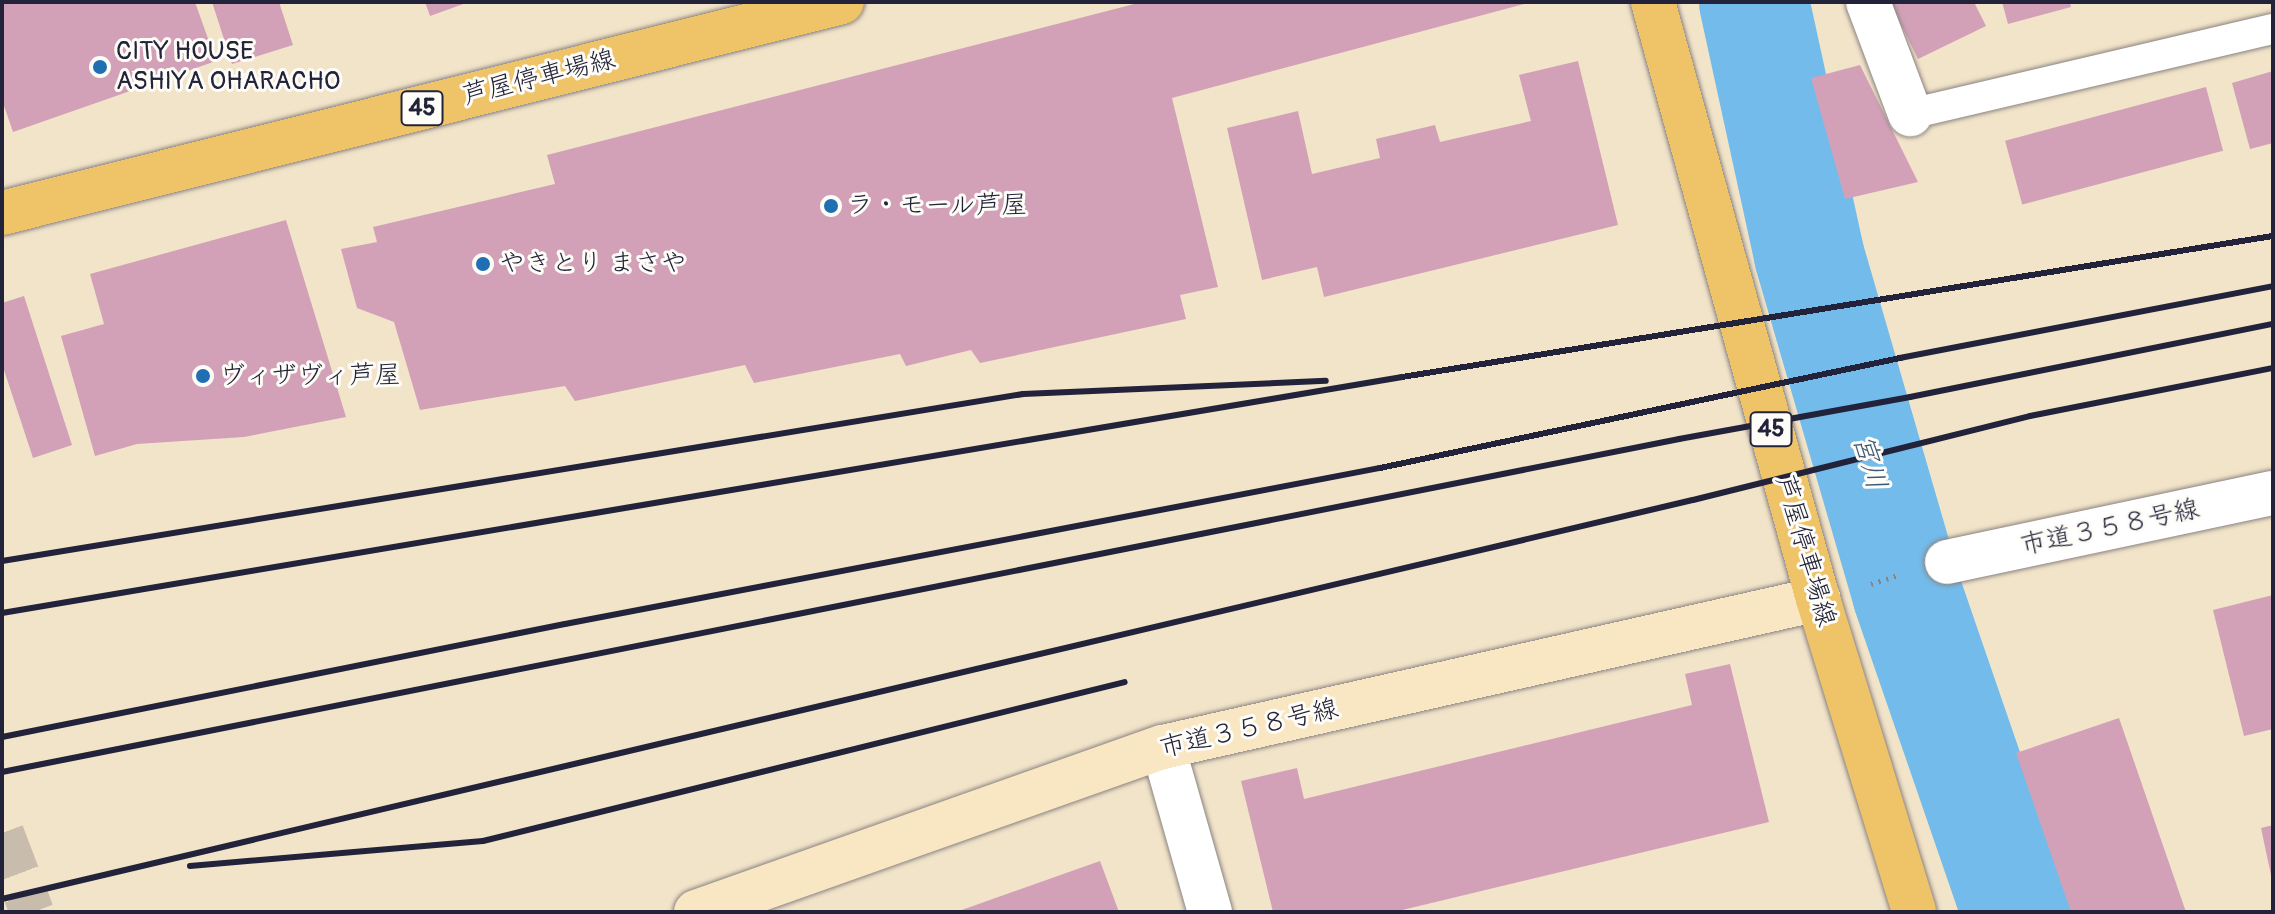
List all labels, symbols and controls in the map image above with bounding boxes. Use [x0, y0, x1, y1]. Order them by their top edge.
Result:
place label: CITY HOUSE ASHIYA OHARACHO [116, 36, 340, 98]
street label: 芦屋停車場線 [460, 44, 618, 112]
marker: CITY HOUSE ASHIYA OHARACHO [91, 58, 109, 76]
road number: 45 [400, 88, 444, 128]
place label: ラ・モール芦屋 [847, 190, 1029, 222]
marker: ラ・モール芦屋 [822, 197, 840, 215]
place label: やきとり まさや [499, 248, 687, 280]
marker: やきとり まさや [474, 255, 492, 273]
place label: ヴィザヴィ芦屋 [219, 360, 401, 392]
marker: ヴィザヴィ芦屋 [194, 367, 212, 385]
road number: 45 [1749, 409, 1793, 449]
water label: 宮川 [1845, 430, 1893, 494]
street label: 芦屋停車場線 [1769, 472, 1841, 630]
street label: 市道３５８号線 [2018, 494, 2202, 562]
street label: 市道３５８号線 [1157, 693, 1341, 765]

